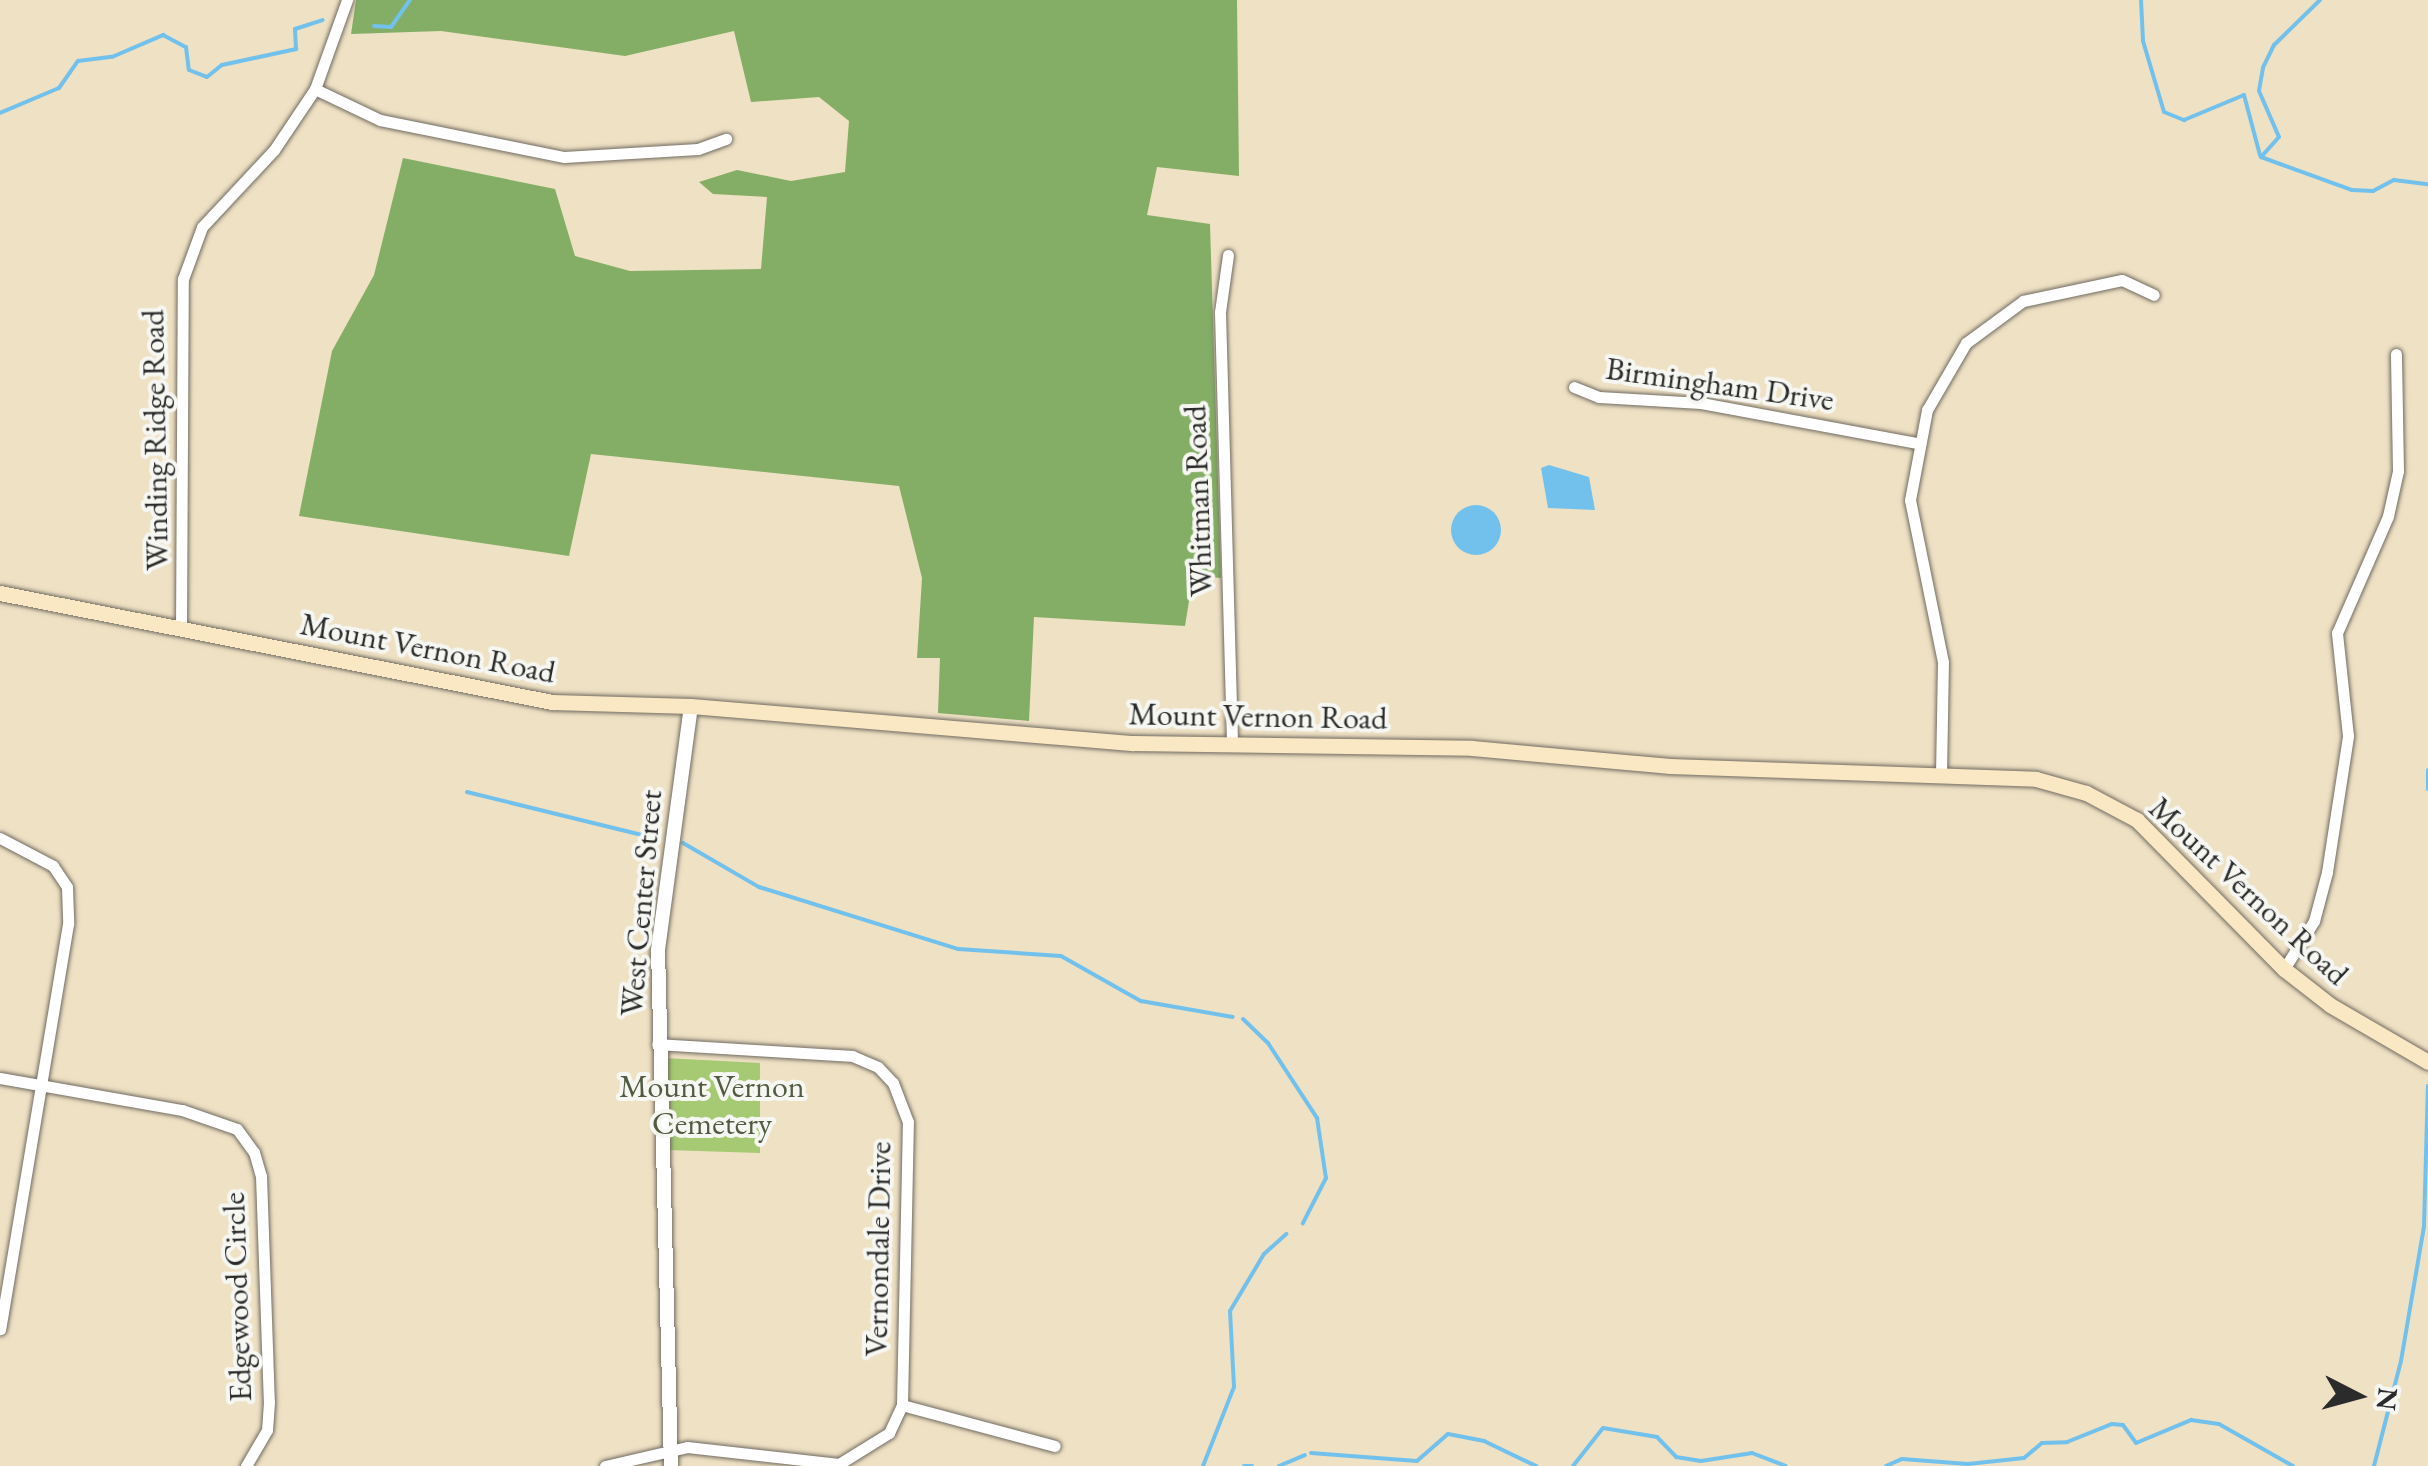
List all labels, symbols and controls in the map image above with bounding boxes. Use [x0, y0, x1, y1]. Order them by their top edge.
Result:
street label: Winding Ridge Road [134, 309, 176, 571]
street label: Birmingham Drive [1604, 349, 1836, 419]
street label: Whitman Road [1175, 405, 1221, 597]
street label: Mount Vernon Road [297, 604, 559, 692]
street label: Mount Vernon Road [1128, 695, 1388, 737]
street label: West Center Street [612, 788, 670, 1018]
street label: Mount Vernon Road [2141, 789, 2357, 993]
park label: Mount Vernon Cemetery [619, 1068, 805, 1143]
street label: Vernondale Drive [857, 1141, 899, 1357]
street label: Edgewood Circle [214, 1192, 260, 1402]
north arrow [2308, 1346, 2408, 1446]
text: N [2369, 1386, 2407, 1412]

